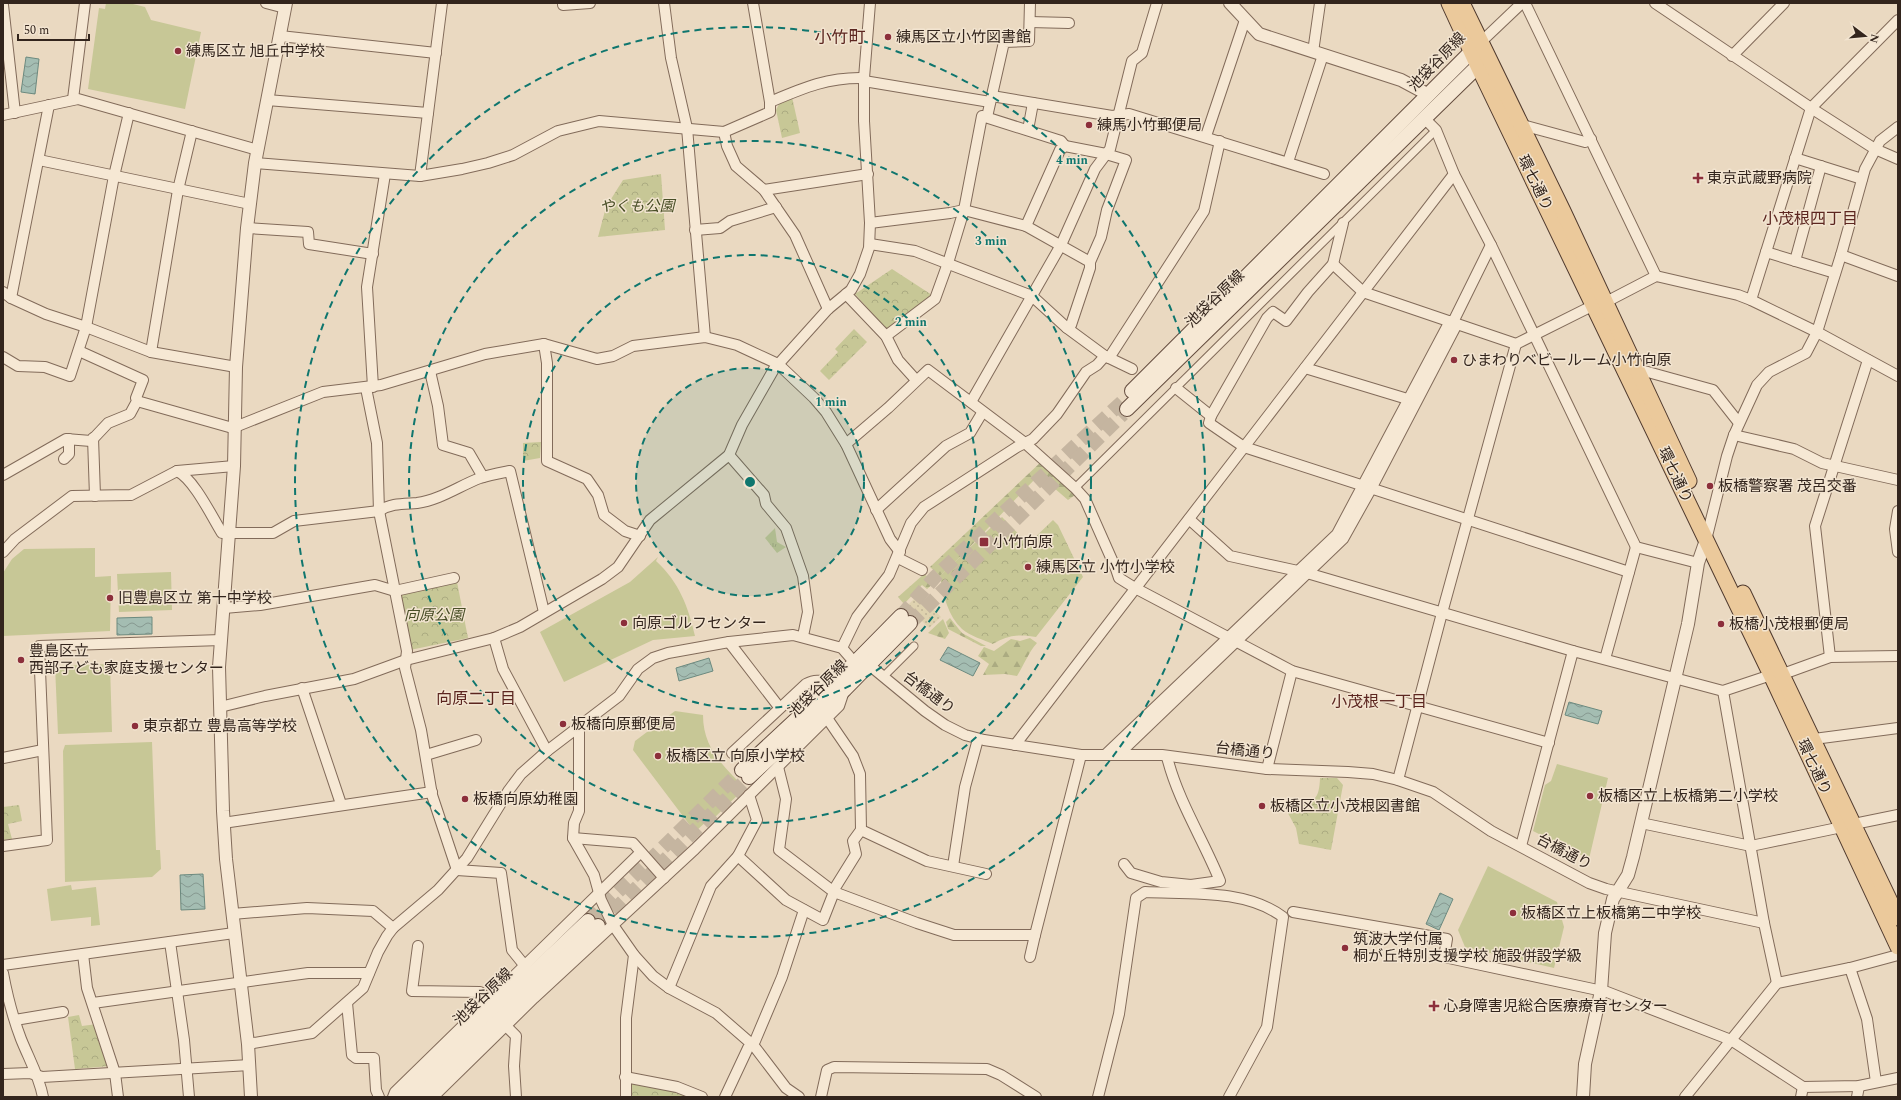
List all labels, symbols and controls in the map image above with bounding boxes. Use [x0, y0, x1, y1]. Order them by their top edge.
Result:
scale bar [18, 16, 89, 42]
north arrow [1845, 16, 1885, 56]
text: 50 m [24, 21, 49, 40]
district label: 小竹町 [815, 25, 866, 51]
place label: 練馬区立小竹図書館 [896, 26, 1031, 49]
street label: 池袋谷原線 [1403, 27, 1471, 97]
marker: 練馬区立小竹図書館 [883, 32, 893, 42]
text: N [1865, 32, 1884, 45]
place label: 練馬区立 旭丘中学校 [186, 40, 325, 63]
marker: 練馬区立 旭丘中学校 [173, 46, 183, 56]
place label: 練馬小竹郵便局 [1097, 114, 1202, 137]
marker: 練馬小竹郵便局 [1084, 120, 1094, 130]
text: 4 min [1056, 151, 1089, 170]
street label: 環七通り [1512, 151, 1558, 215]
place label: 東京武蔵野病院 [1707, 167, 1812, 190]
marker: 東京武蔵野病院 [1692, 172, 1704, 184]
park label: やくも公園 [599, 195, 676, 218]
district label: 小茂根四丁目 [1762, 207, 1858, 231]
text: 3 min [975, 232, 1008, 251]
street label: 池袋谷原線 [1180, 265, 1250, 333]
text: 2 min [895, 313, 928, 332]
place label: ひまわりベビールーム小竹向原 [1462, 349, 1672, 372]
marker: ひまわりベビールーム小竹向原 [1449, 355, 1459, 365]
text: 1 min [815, 393, 848, 412]
street label: 環七通り [1652, 443, 1698, 507]
centre of rings [743, 475, 757, 489]
place label: 板橋警察署 茂呂交番 [1718, 475, 1857, 498]
marker: 板橋警察署 茂呂交番 [1705, 481, 1715, 491]
place label: 小竹向原 [993, 531, 1053, 554]
marker: 小竹向原 [978, 536, 990, 548]
place label: 練馬区立 小竹小学校 [1036, 556, 1175, 579]
marker: 練馬区立 小竹小学校 [1023, 562, 1033, 572]
place label: 旧豊島区立 第十中学校 [118, 587, 272, 610]
marker: 旧豊島区立 第十中学校 [105, 593, 115, 603]
park label: 向原公園 [404, 604, 466, 627]
place label: 向原ゴルフセンター [632, 612, 767, 635]
place label: 板橋小茂根郵便局 [1729, 613, 1849, 636]
marker: 向原ゴルフセンター [619, 618, 629, 628]
marker: 板橋小茂根郵便局 [1716, 619, 1726, 629]
place label: 豊島区立 西部子ども家庭支援センター [29, 640, 224, 680]
marker: 豊島区立 西部子ども家庭支援センター [16, 655, 26, 665]
street label: 池袋谷原線 [783, 655, 853, 723]
street label: 台橋通り [898, 666, 960, 720]
district label: 向原二丁目 [436, 687, 516, 711]
district label: 小茂根一丁目 [1331, 690, 1427, 714]
place label: 板橋向原郵便局 [571, 713, 676, 736]
place label: 東京都立 豊島高等学校 [143, 715, 297, 738]
marker: 板橋向原郵便局 [558, 719, 568, 729]
marker: 東京都立 豊島高等学校 [130, 721, 140, 731]
street label: 環七通り [1791, 735, 1837, 799]
street label: 台橋通り [1214, 736, 1276, 766]
place label: 板橋区立 向原小学校 [666, 745, 805, 768]
marker: 板橋区立 向原小学校 [653, 751, 663, 761]
place label: 板橋区立上板橋第二小学校 [1598, 785, 1778, 808]
place label: 板橋向原幼稚園 [473, 788, 578, 811]
marker: 板橋区立上板橋第二小学校 [1585, 791, 1595, 801]
marker: 板橋向原幼稚園 [460, 794, 470, 804]
place label: 板橋区立小茂根図書館 [1270, 795, 1420, 818]
marker: 板橋区立小茂根図書館 [1257, 801, 1267, 811]
street label: 台橋通り [1532, 828, 1596, 876]
place label: 板橋区立上板橋第二中学校 [1521, 902, 1701, 925]
marker: 板橋区立上板橋第二中学校 [1508, 908, 1518, 918]
place label: 筑波大学付属 桐が丘特別支援学校 施設併設学級 [1353, 928, 1582, 968]
marker: 筑波大学付属 桐が丘特別支援学校 施設併設学級 [1340, 943, 1350, 953]
street label: 池袋谷原線 [448, 963, 518, 1031]
place label: 心身障害児総合医療療育センター [1443, 995, 1668, 1018]
marker: 心身障害児総合医療療育センター [1428, 1000, 1440, 1012]

